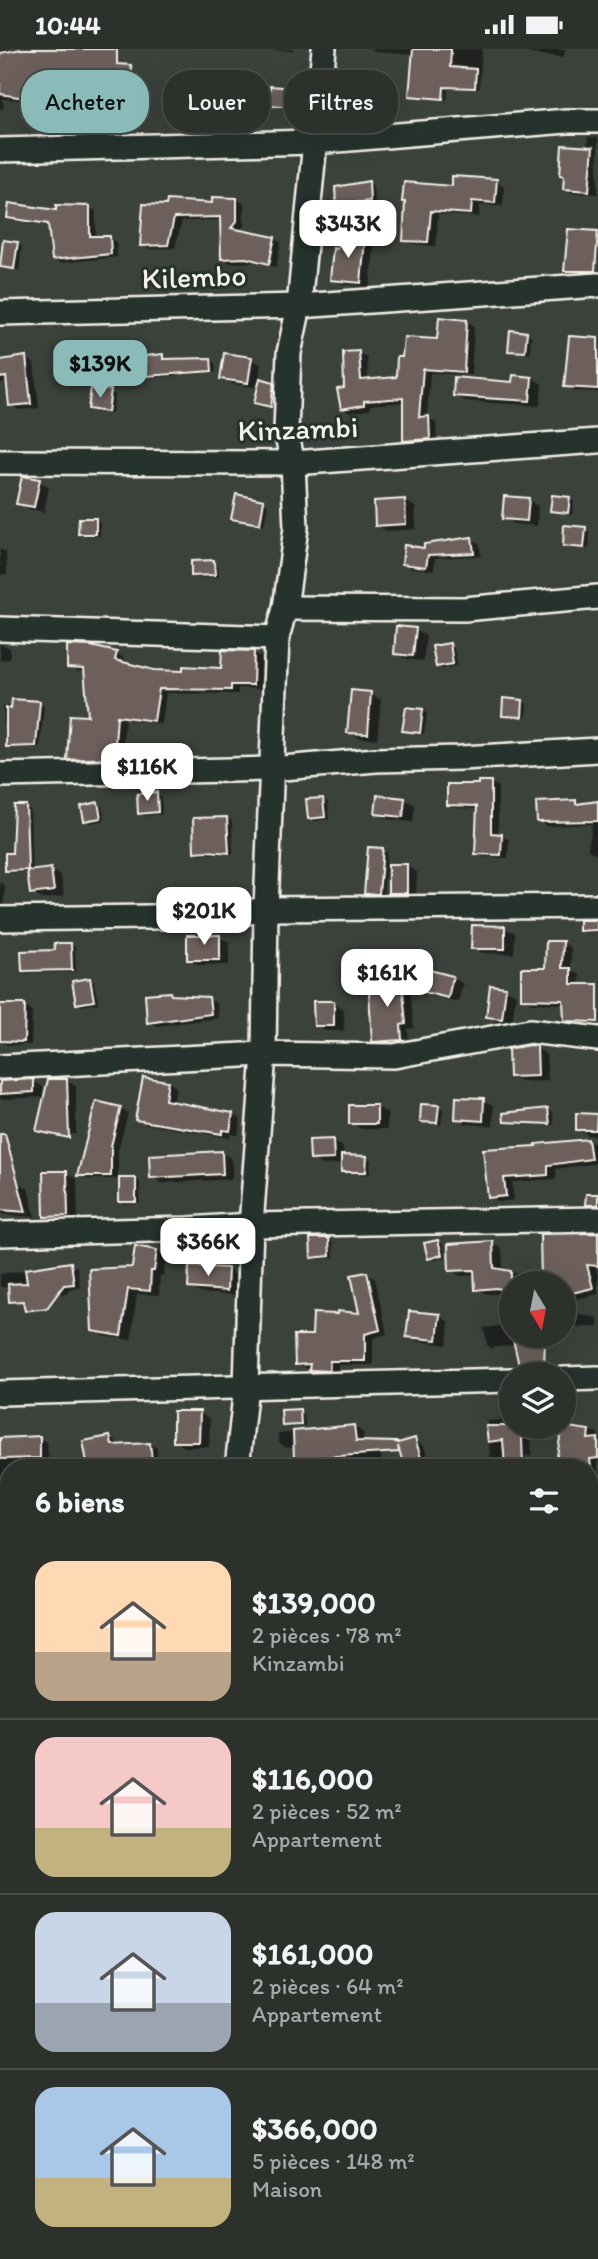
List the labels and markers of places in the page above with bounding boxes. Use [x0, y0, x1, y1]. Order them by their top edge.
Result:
pin: $343K [299, 201, 397, 260]
pin: $139K [51, 341, 149, 400]
pin: $116K [98, 743, 196, 803]
pin: $201K [155, 887, 253, 947]
pin: $161K [338, 949, 436, 1009]
pin: $366K [159, 1219, 257, 1278]

